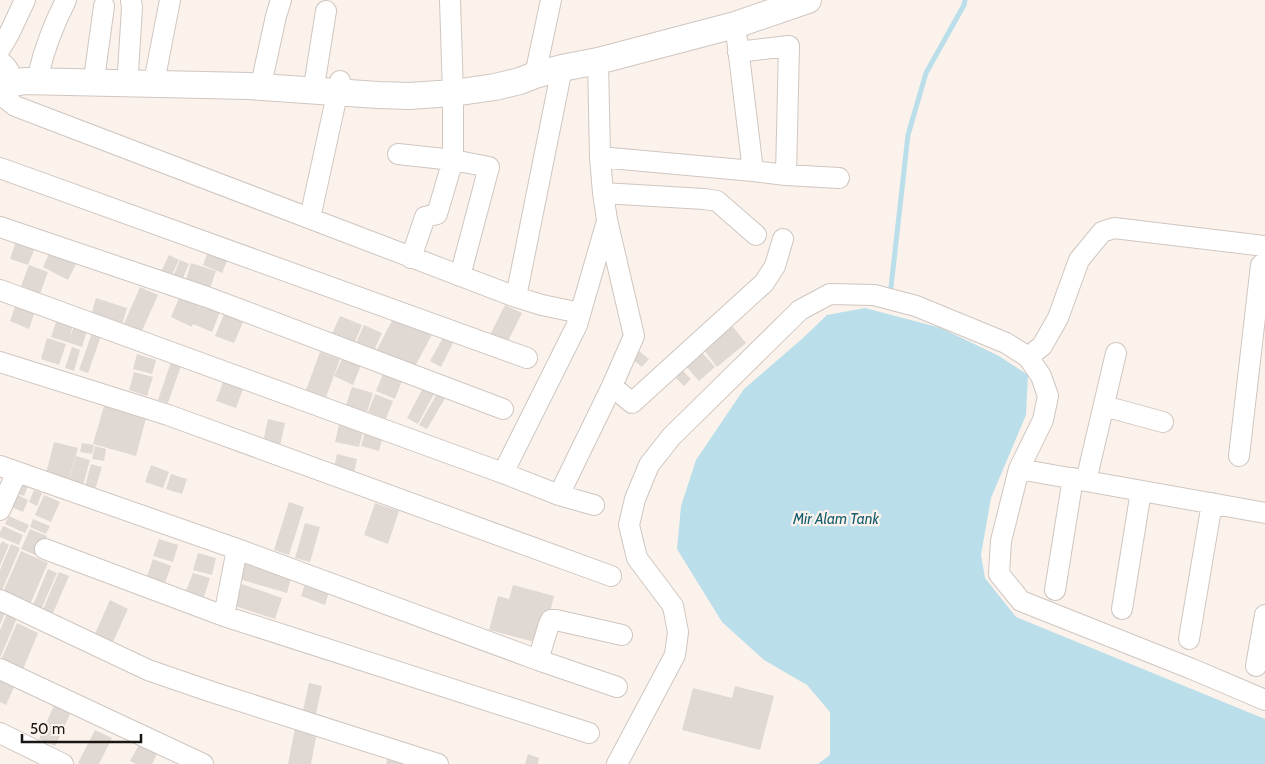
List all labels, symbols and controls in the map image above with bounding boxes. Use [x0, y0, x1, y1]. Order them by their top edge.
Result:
water label: Mir Alam Tank [792, 510, 880, 528]
scale bar [22, 712, 141, 744]
text: 50 m [30, 720, 65, 738]

